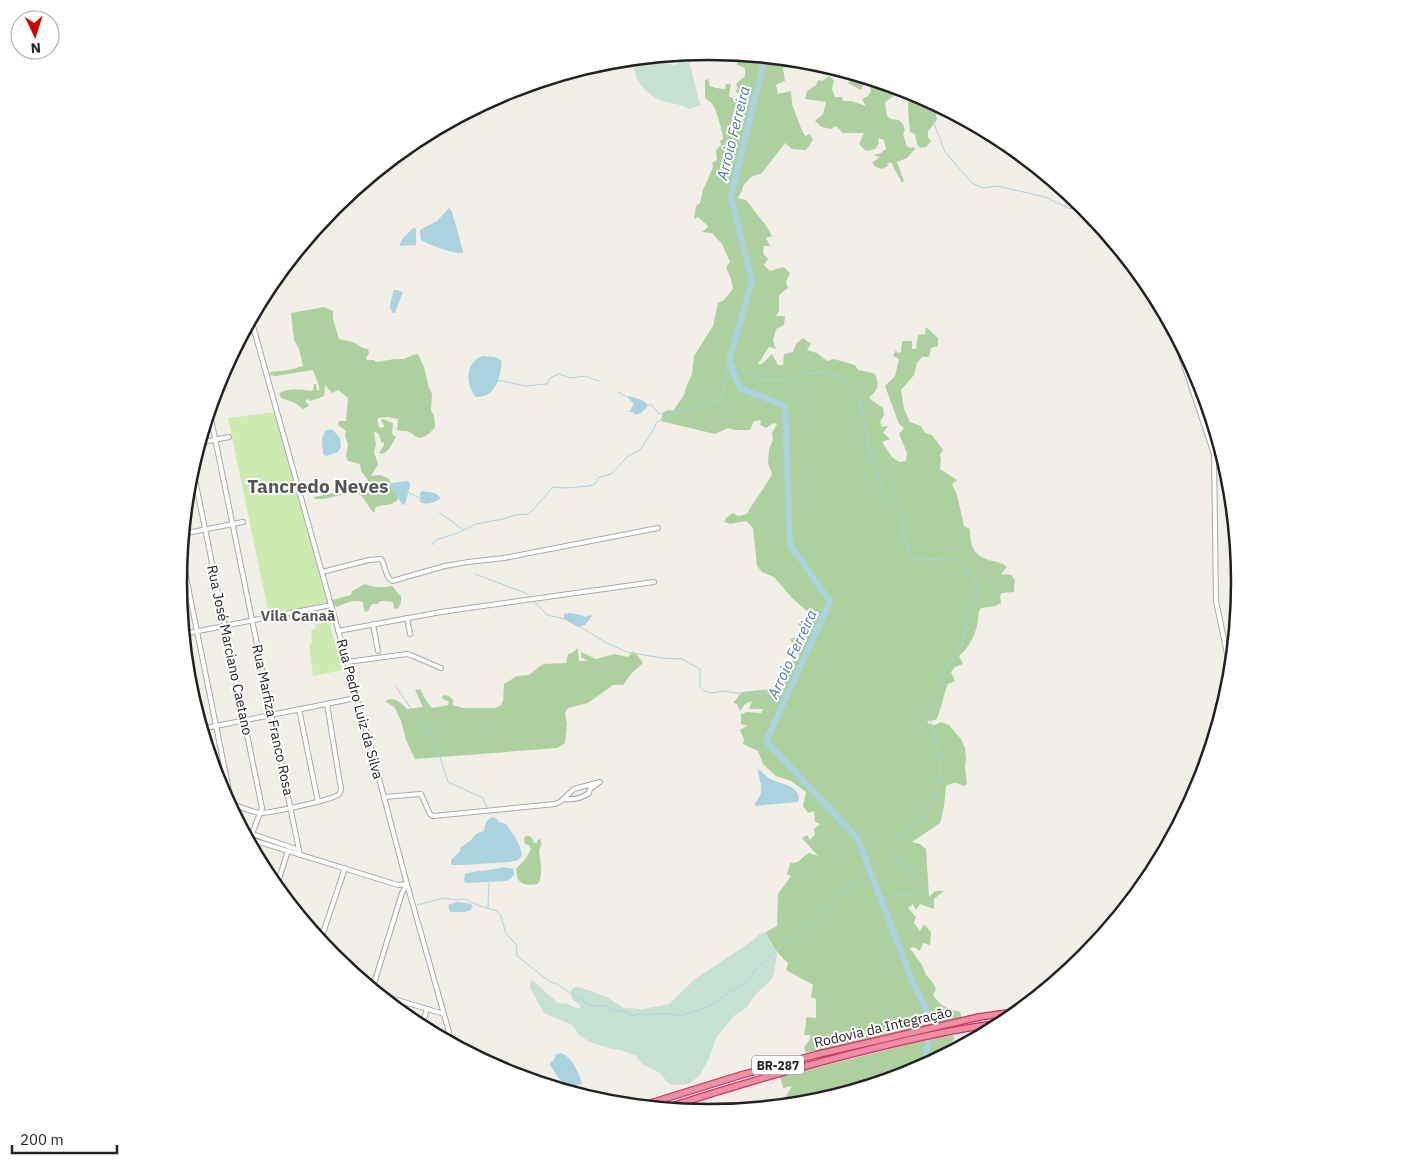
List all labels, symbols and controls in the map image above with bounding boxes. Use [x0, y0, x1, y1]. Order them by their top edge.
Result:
north arrow [10, 10, 60, 60]
text: N [30, 39, 42, 57]
water label: Arroio Ferreira [712, 84, 754, 183]
district label: Tancredo Neves [247, 474, 389, 498]
street label: Rua José Marciano Caetano [203, 563, 257, 737]
district label: Vila Canaã [261, 606, 336, 625]
water label: Arroio Ferreira [763, 606, 821, 702]
street label: Rua Pedro Luiz da Silva [333, 637, 388, 782]
street label: Rua Marfiza Franco Rosa [248, 643, 298, 798]
street label: Rodovia da Integração [812, 1002, 954, 1052]
road number: BR-287 [752, 1056, 804, 1074]
scale bar [12, 1122, 118, 1154]
text: 200 m [20, 1130, 64, 1149]

